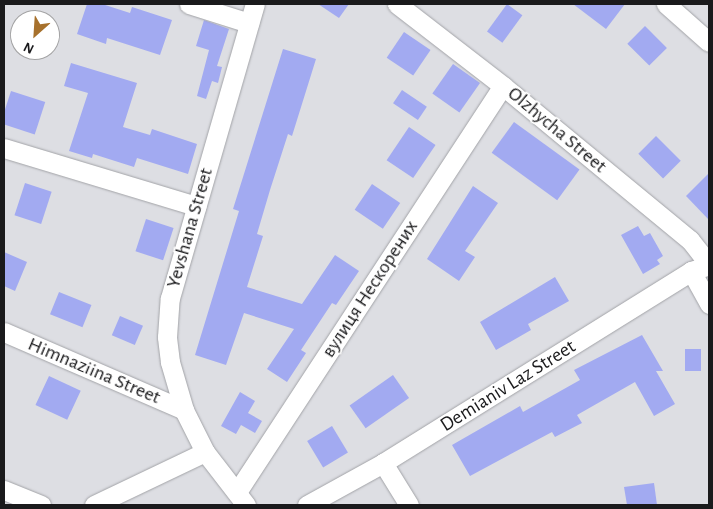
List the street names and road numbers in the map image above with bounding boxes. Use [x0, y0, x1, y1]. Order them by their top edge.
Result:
street label: Olzhycha Street [503, 82, 611, 178]
street label: Yevshana Street [161, 165, 219, 291]
street label: вулиця Нескорених [317, 216, 423, 362]
street label: Himnaziina Street [24, 332, 164, 410]
street label: Demianiv Laz Street [436, 335, 580, 437]

